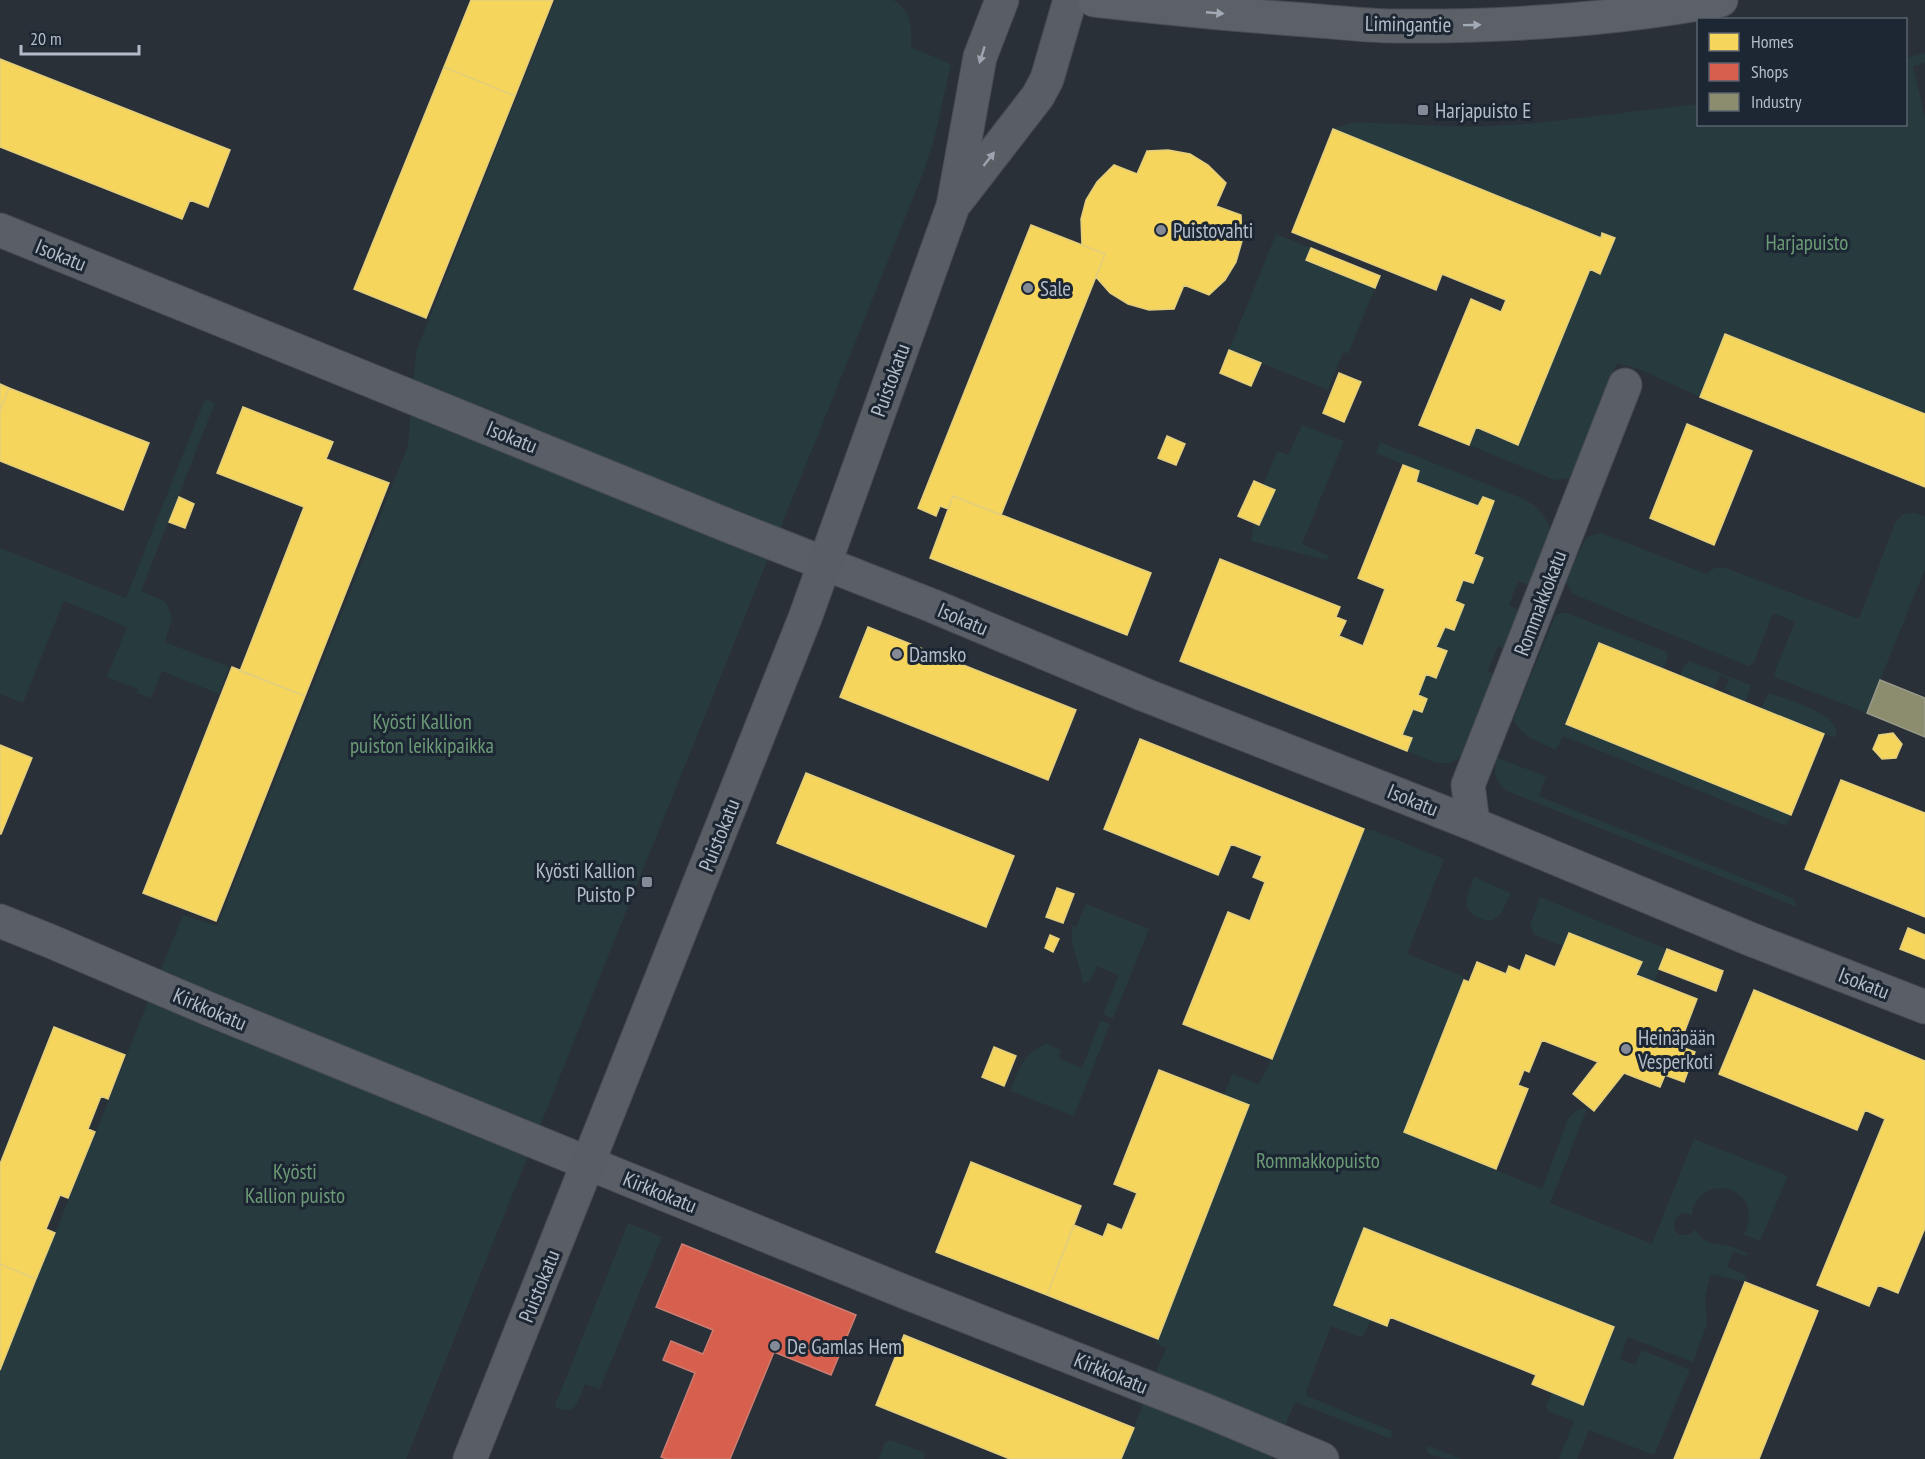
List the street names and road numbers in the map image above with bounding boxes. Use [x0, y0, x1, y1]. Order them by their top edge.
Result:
street label: Limingantie [1365, 10, 1451, 38]
street label: Isokatu [32, 233, 90, 277]
street label: Puistokatu [864, 340, 916, 420]
street label: Isokatu [483, 415, 541, 459]
street label: Rommakkokatu [1508, 547, 1572, 659]
street label: Isokatu [934, 596, 992, 642]
street label: Isokatu [1384, 778, 1442, 822]
street label: Puistokatu [692, 795, 746, 875]
street label: Isokatu [1835, 961, 1893, 1005]
street label: Kirkkokatu [169, 981, 251, 1037]
street label: Kirkkokatu [619, 1165, 701, 1219]
street label: Puistokatu [512, 1246, 566, 1326]
street label: Kirkkokatu [1070, 1346, 1152, 1400]

